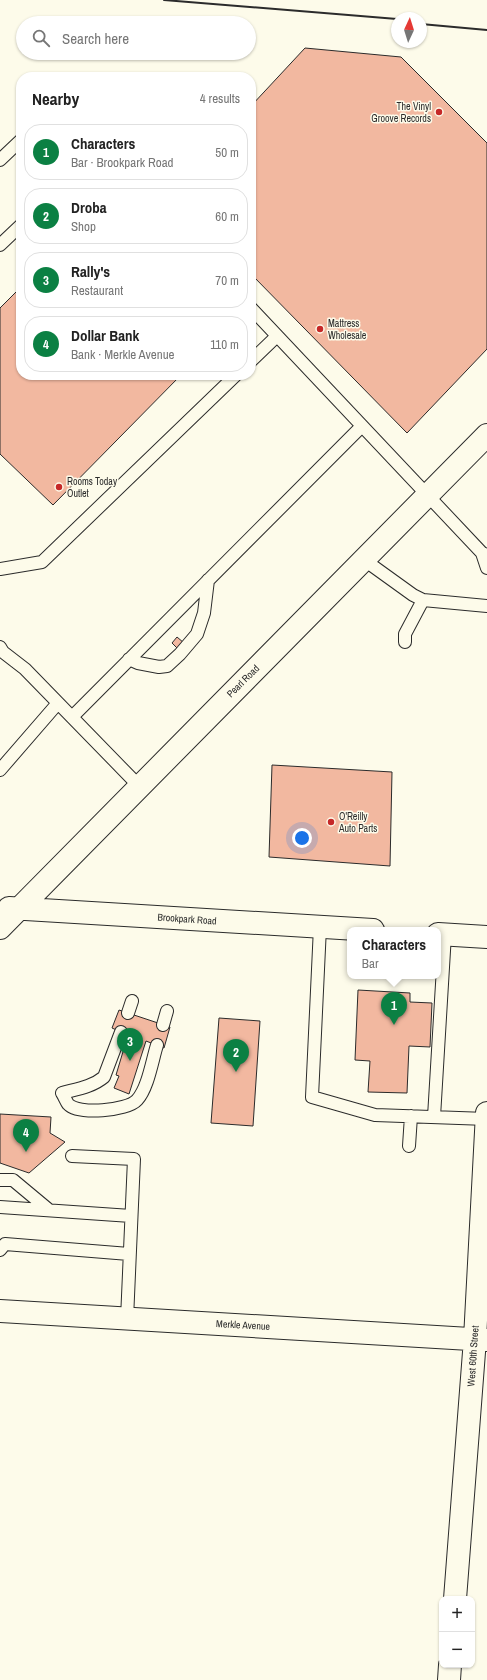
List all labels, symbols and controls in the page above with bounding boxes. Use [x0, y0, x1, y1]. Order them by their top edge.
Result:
north arrow [391, 12, 427, 48]
search box [16, 16, 256, 60]
icon: search [30, 27, 52, 49]
text: Search here [62, 28, 129, 49]
text: Nearby [32, 87, 79, 110]
text: 4 results [200, 90, 240, 107]
place label: The Vinyl Groove Records [371, 100, 431, 125]
marker: The Vinyl Groove Records [434, 107, 444, 117]
text: Characters [71, 133, 135, 154]
text: 1 [43, 144, 49, 161]
text: 50 m [215, 144, 239, 161]
text: Bar · Brookpark Road [71, 154, 174, 171]
text: Droba [71, 197, 107, 218]
text: 2 [43, 208, 49, 225]
text: 60 m [215, 208, 239, 225]
text: Shop [71, 218, 96, 235]
text: Rally's [71, 261, 110, 282]
text: 3 [43, 272, 49, 289]
text: 70 m [215, 272, 239, 289]
text: Restaurant [71, 282, 123, 299]
place label: Mattress Wholesale [328, 317, 367, 342]
marker: Mattress Wholesale [315, 324, 325, 334]
text: Dollar Bank [71, 325, 139, 346]
text: 4 [43, 336, 49, 353]
text: 110 m [210, 336, 239, 353]
text: Bank · Merkle Avenue [71, 346, 175, 363]
place label: Rooms Today Outlet [67, 475, 118, 500]
marker: Rooms Today Outlet [54, 482, 64, 492]
street label: Pearl Road [224, 662, 262, 700]
place label: O'Reilly Auto Parts [338, 810, 377, 835]
marker: O'Reilly Auto Parts [326, 817, 336, 827]
your location [292, 828, 312, 848]
street label: Brookpark Road [157, 910, 217, 928]
popup [347, 927, 441, 979]
text: Characters [362, 934, 426, 955]
text: Bar [362, 955, 378, 972]
pin: 1 [381, 992, 407, 1025]
pin: 3 [117, 1028, 143, 1061]
pin: 2 [223, 1039, 249, 1072]
pin: 4 [13, 1119, 39, 1152]
street label: Merkle Avenue [216, 1317, 271, 1333]
street label: West 60th Street [464, 1324, 482, 1387]
map controls [439, 1596, 475, 1668]
button: + [439, 1596, 475, 1632]
button: − [439, 1632, 475, 1668]

